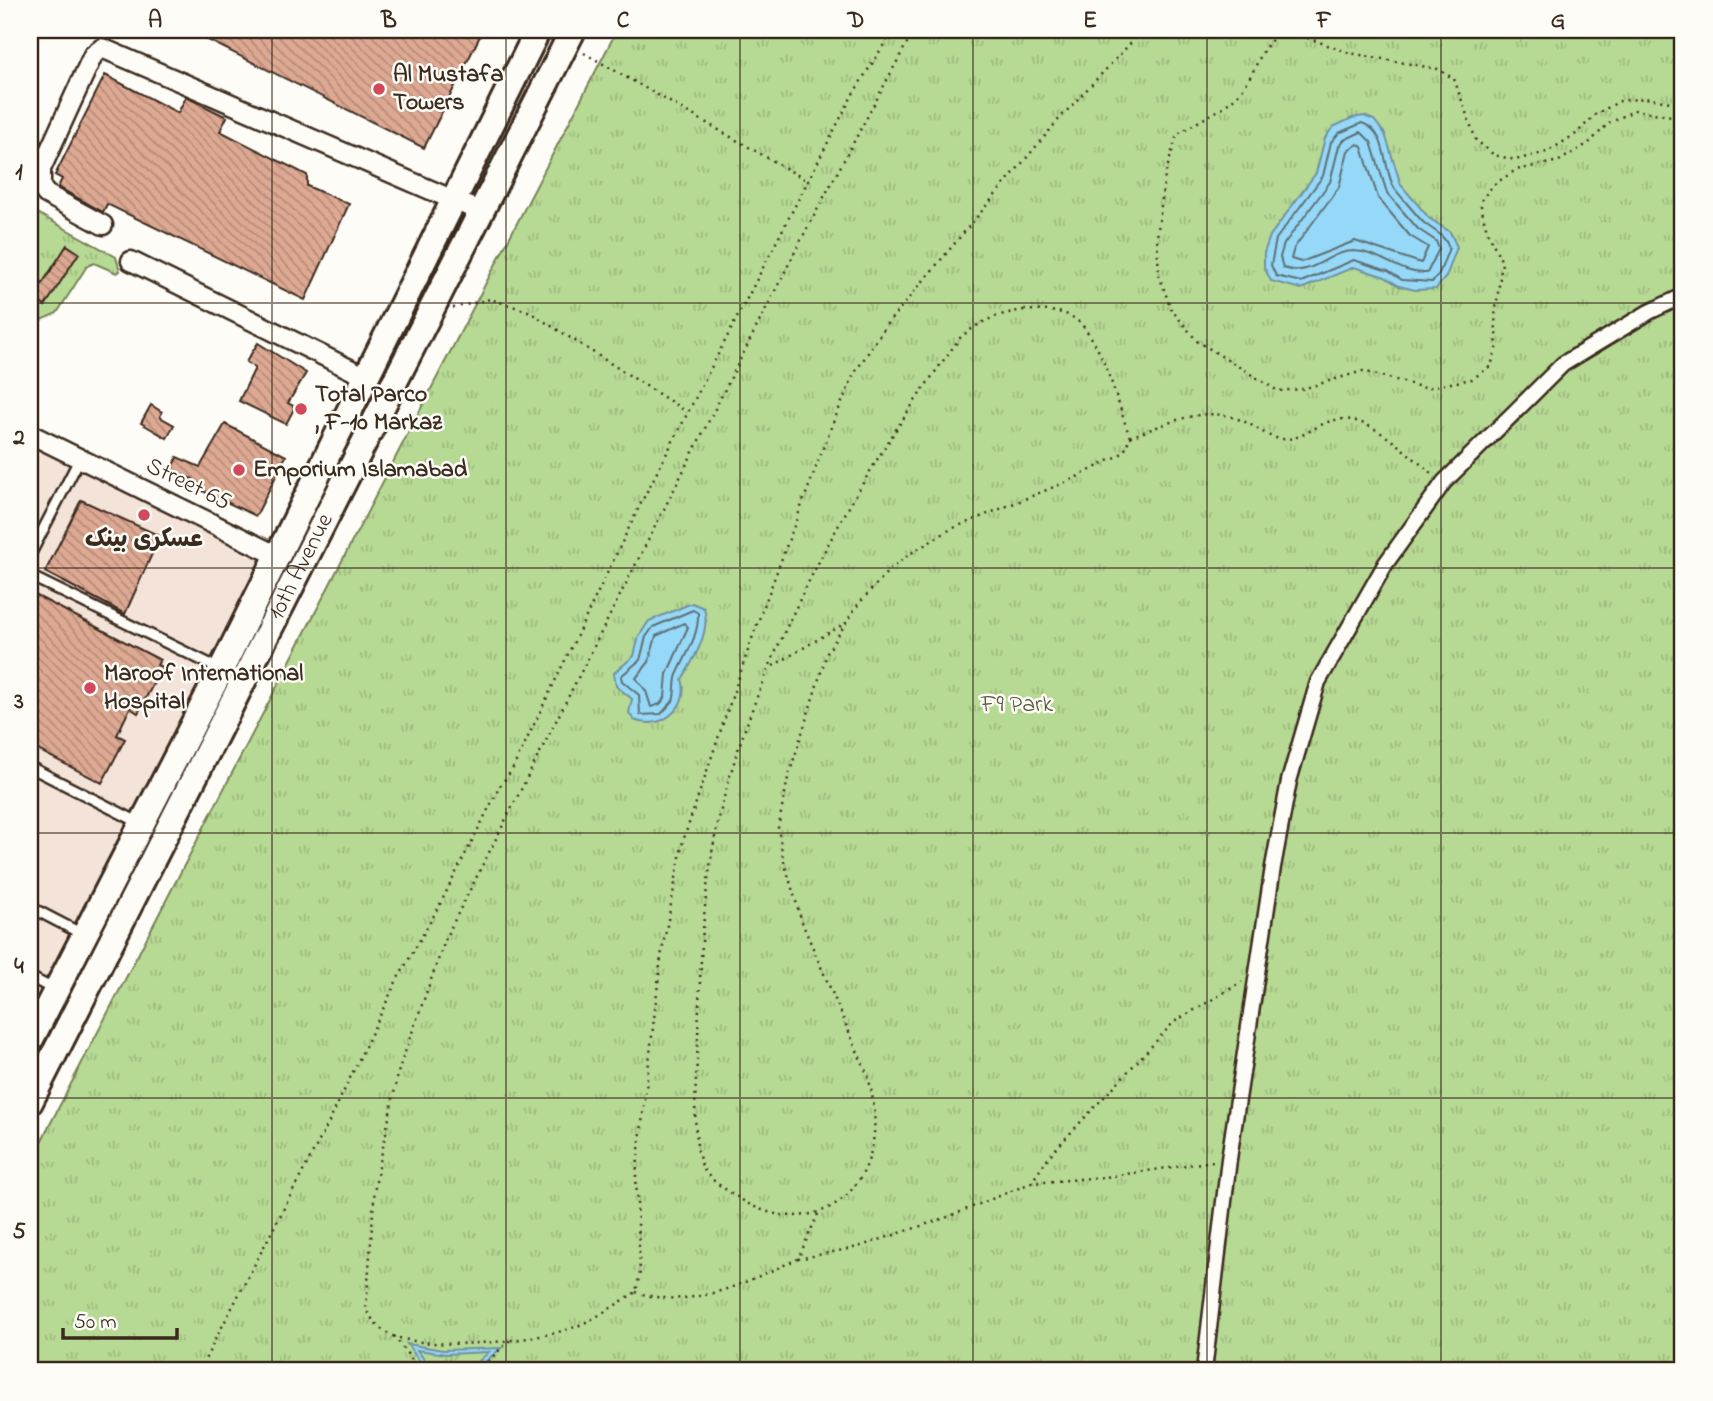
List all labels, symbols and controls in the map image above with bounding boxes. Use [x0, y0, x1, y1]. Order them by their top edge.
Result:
text: A [148, 5, 162, 38]
text: B [380, 5, 397, 38]
text: C [617, 5, 630, 38]
text: D [847, 5, 864, 38]
text: E [1083, 5, 1097, 38]
text: F [1316, 5, 1332, 38]
text: G [1551, 5, 1565, 38]
place label: Al Mustafa Towers [393, 58, 503, 121]
marker: Al Mustafa Towers [371, 81, 387, 97]
text: 1 [15, 157, 23, 190]
place label: Total Parco , F-10 Markaz [315, 378, 443, 441]
marker: Total Parco , F-10 Markaz [293, 401, 309, 417]
text: 2 [12, 422, 25, 455]
street label: Street 65 [140, 449, 237, 521]
place label: Emporium Islamabad [253, 453, 468, 488]
marker: Emporium Islamabad [231, 462, 247, 478]
marker: عسکری بینک [136, 507, 152, 523]
street label: 10th Avenue [259, 507, 343, 626]
place label: عسکری بینک [85, 523, 203, 558]
place label: Maroof International Hospital [104, 657, 303, 720]
marker: Maroof International Hospital [82, 680, 98, 696]
text: 3 [13, 686, 24, 719]
park label: F9 Park [980, 688, 1054, 723]
text: 4 [14, 951, 24, 984]
text: 5 [12, 1216, 26, 1249]
scale bar [63, 1296, 177, 1340]
text: 50 m [74, 1308, 117, 1338]

